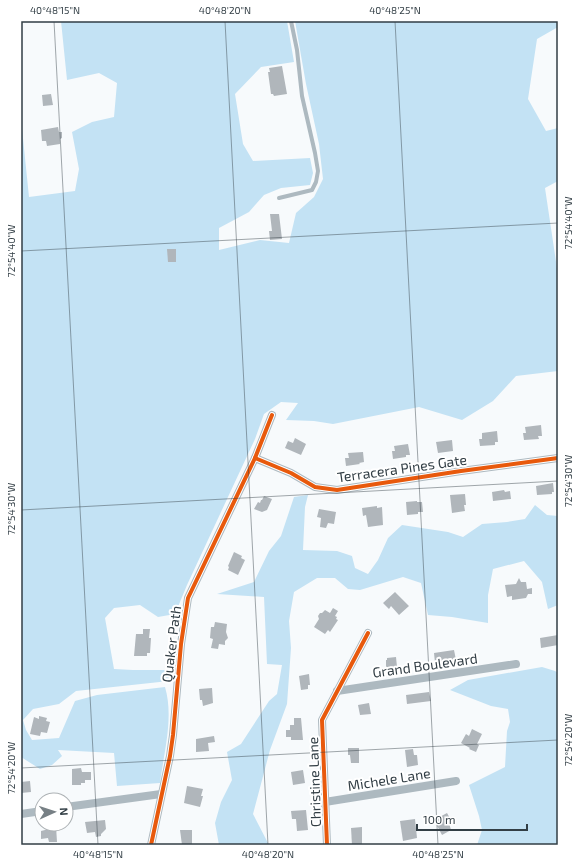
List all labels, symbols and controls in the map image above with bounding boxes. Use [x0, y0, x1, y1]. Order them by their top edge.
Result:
text: 40°48'15"N [30, 4, 80, 16]
text: 40°48'20"N [199, 4, 251, 16]
text: 40°48'25"N [369, 4, 421, 16]
text: 72°54'40"W [562, 196, 574, 249]
text: 72°54'40"W [5, 224, 17, 277]
street label: Terracera Pines Gate [336, 450, 468, 486]
text: 72°54'30"W [562, 454, 574, 507]
text: 72°54'30"W [5, 482, 17, 535]
street label: Quaker Path [158, 605, 184, 683]
street label: Grand Boulevard [371, 649, 479, 681]
text: 72°54'20"W [562, 713, 574, 766]
street label: Christine Lane [304, 737, 324, 827]
text: 72°54'20"W [5, 741, 17, 794]
street label: Michele Lane [346, 764, 432, 794]
north arrow [34, 792, 74, 832]
scale bar [417, 806, 527, 832]
text: N [58, 807, 71, 816]
text: 100 m [423, 812, 455, 826]
text: 40°48'15"N [73, 848, 123, 860]
text: 40°48'20"N [242, 848, 294, 860]
text: 40°48'25"N [412, 848, 464, 860]

